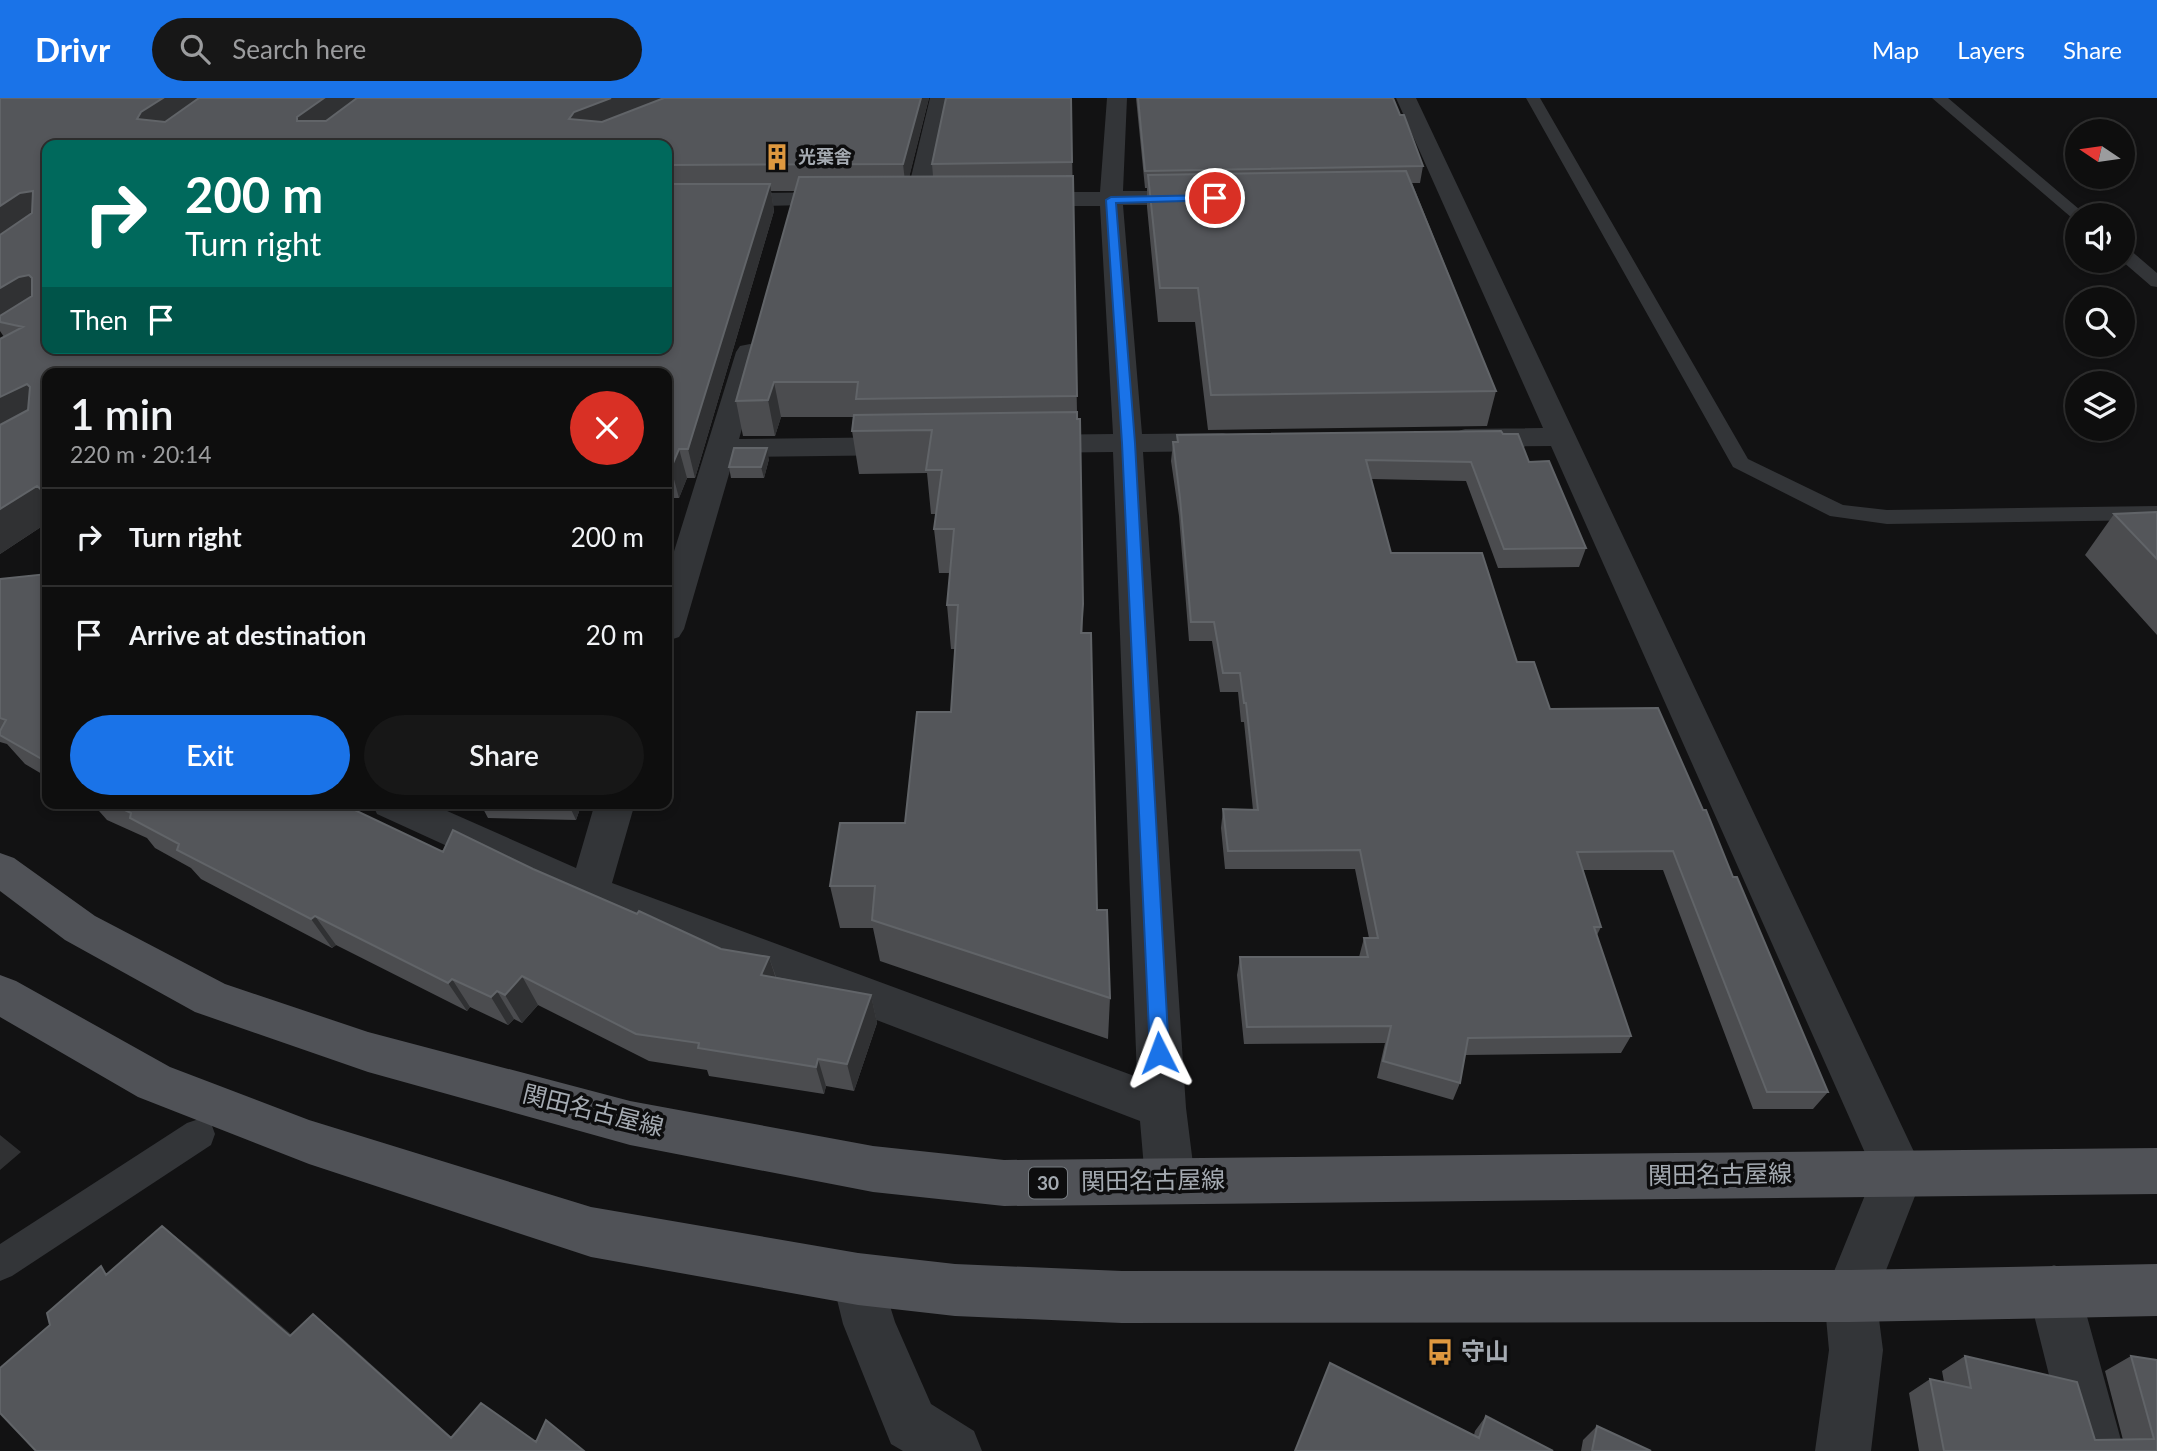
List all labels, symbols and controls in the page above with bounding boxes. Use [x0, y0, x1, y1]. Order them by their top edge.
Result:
search box [152, 18, 642, 81]
text: Drivr [35, 29, 110, 69]
icon: search [176, 30, 214, 68]
text: Search here [232, 33, 366, 65]
text: Map [1872, 35, 1919, 64]
text: Layers [1957, 35, 2025, 64]
text: Share [2063, 35, 2122, 64]
north arrow [2065, 119, 2135, 189]
map controls [2065, 119, 2135, 441]
building icon: 光葉舎 [762, 142, 792, 172]
place label: 光葉舎 [798, 145, 852, 167]
text: 200 m [185, 165, 323, 223]
icon: right [70, 168, 161, 259]
pin [1185, 168, 1245, 228]
icon: arrive [1196, 179, 1234, 217]
button: sound [2065, 203, 2135, 273]
text: Turn right [185, 224, 321, 263]
button: search [2065, 287, 2135, 357]
icon: arrive [142, 301, 180, 339]
text: Then [70, 304, 128, 336]
button: layers [2065, 371, 2135, 441]
text: 1 min [70, 389, 174, 439]
button: close [570, 391, 644, 465]
text: 220 m · 20:14 [70, 440, 212, 468]
icon: right [70, 518, 108, 556]
text: Turn right [129, 521, 242, 553]
text: 200 m [571, 521, 644, 553]
icon: arrive [70, 616, 108, 654]
text: Arrive at destination [129, 619, 366, 651]
text: 20 m [586, 619, 644, 651]
button: Exit [70, 715, 350, 795]
button: Share [364, 715, 644, 795]
position arrow [1122, 1016, 1196, 1090]
street label: 関田名古屋線 [520, 1078, 667, 1141]
street label: 関田名古屋線 [1648, 1158, 1792, 1189]
street label: 関田名古屋線 [1081, 1164, 1225, 1195]
road number: 30 [1029, 1168, 1067, 1198]
place label: 守山 [1461, 1336, 1509, 1365]
bus stop icon: 守山 [1425, 1337, 1455, 1367]

